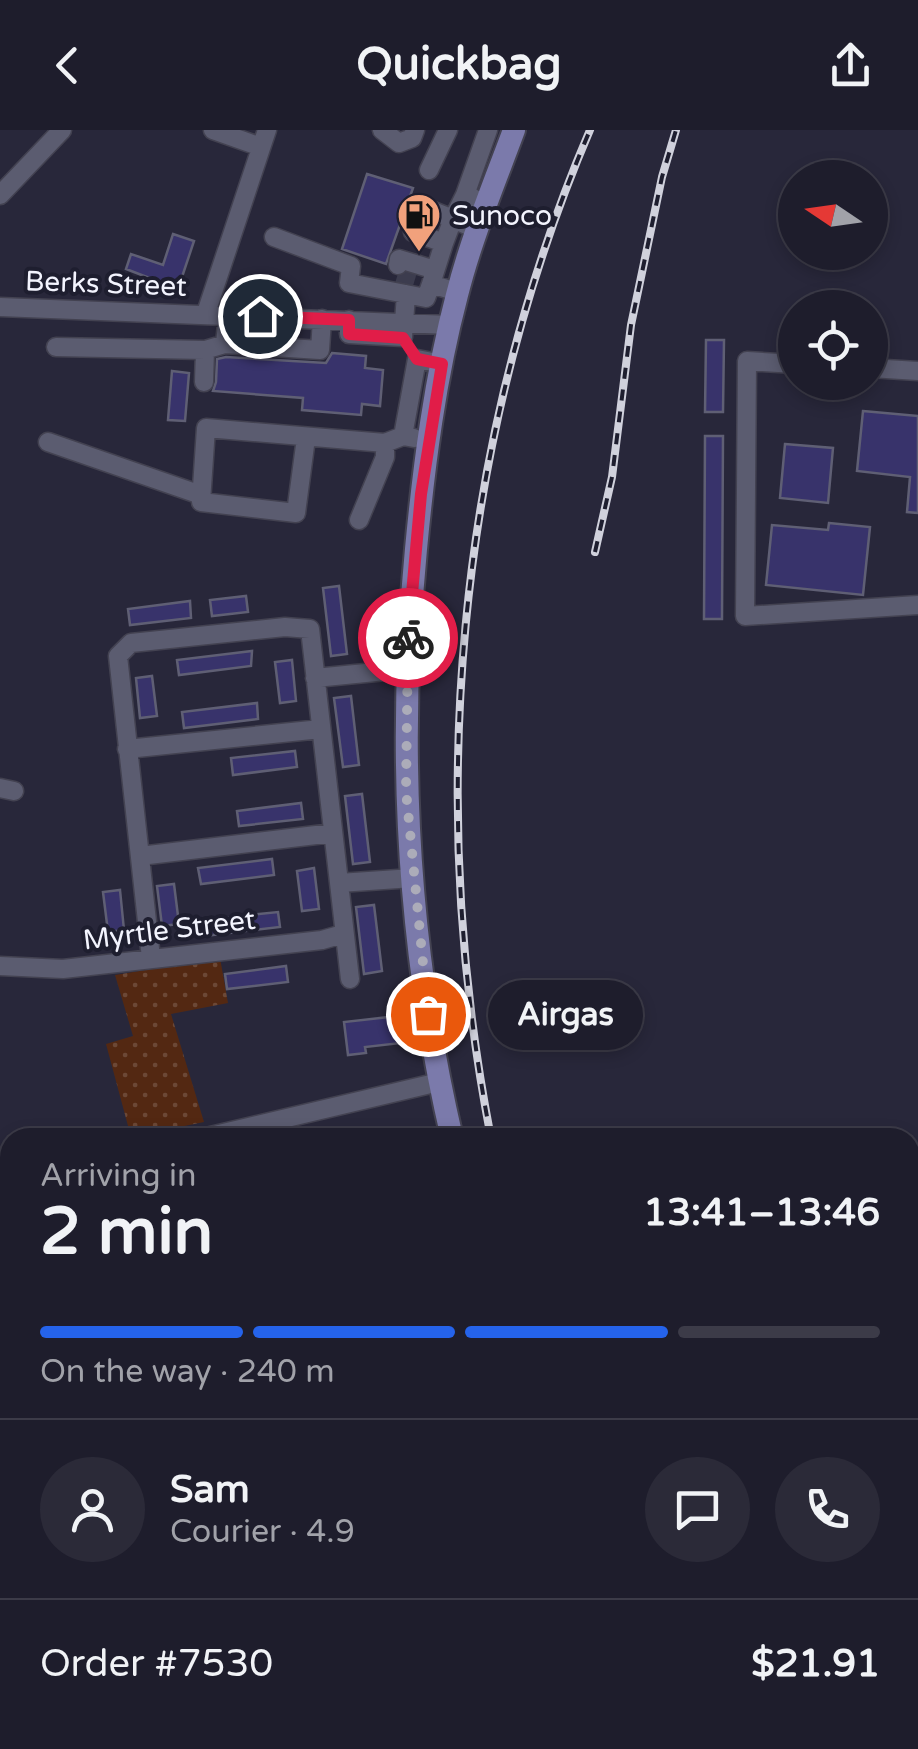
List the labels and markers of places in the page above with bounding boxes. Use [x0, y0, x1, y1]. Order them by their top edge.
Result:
fuel station icon: Sunoco [396, 192, 442, 253]
place label: Sunoco [452, 199, 552, 233]
pin [218, 274, 303, 359]
pin [386, 972, 471, 1057]
callout: Airgas [488, 979, 643, 1049]

